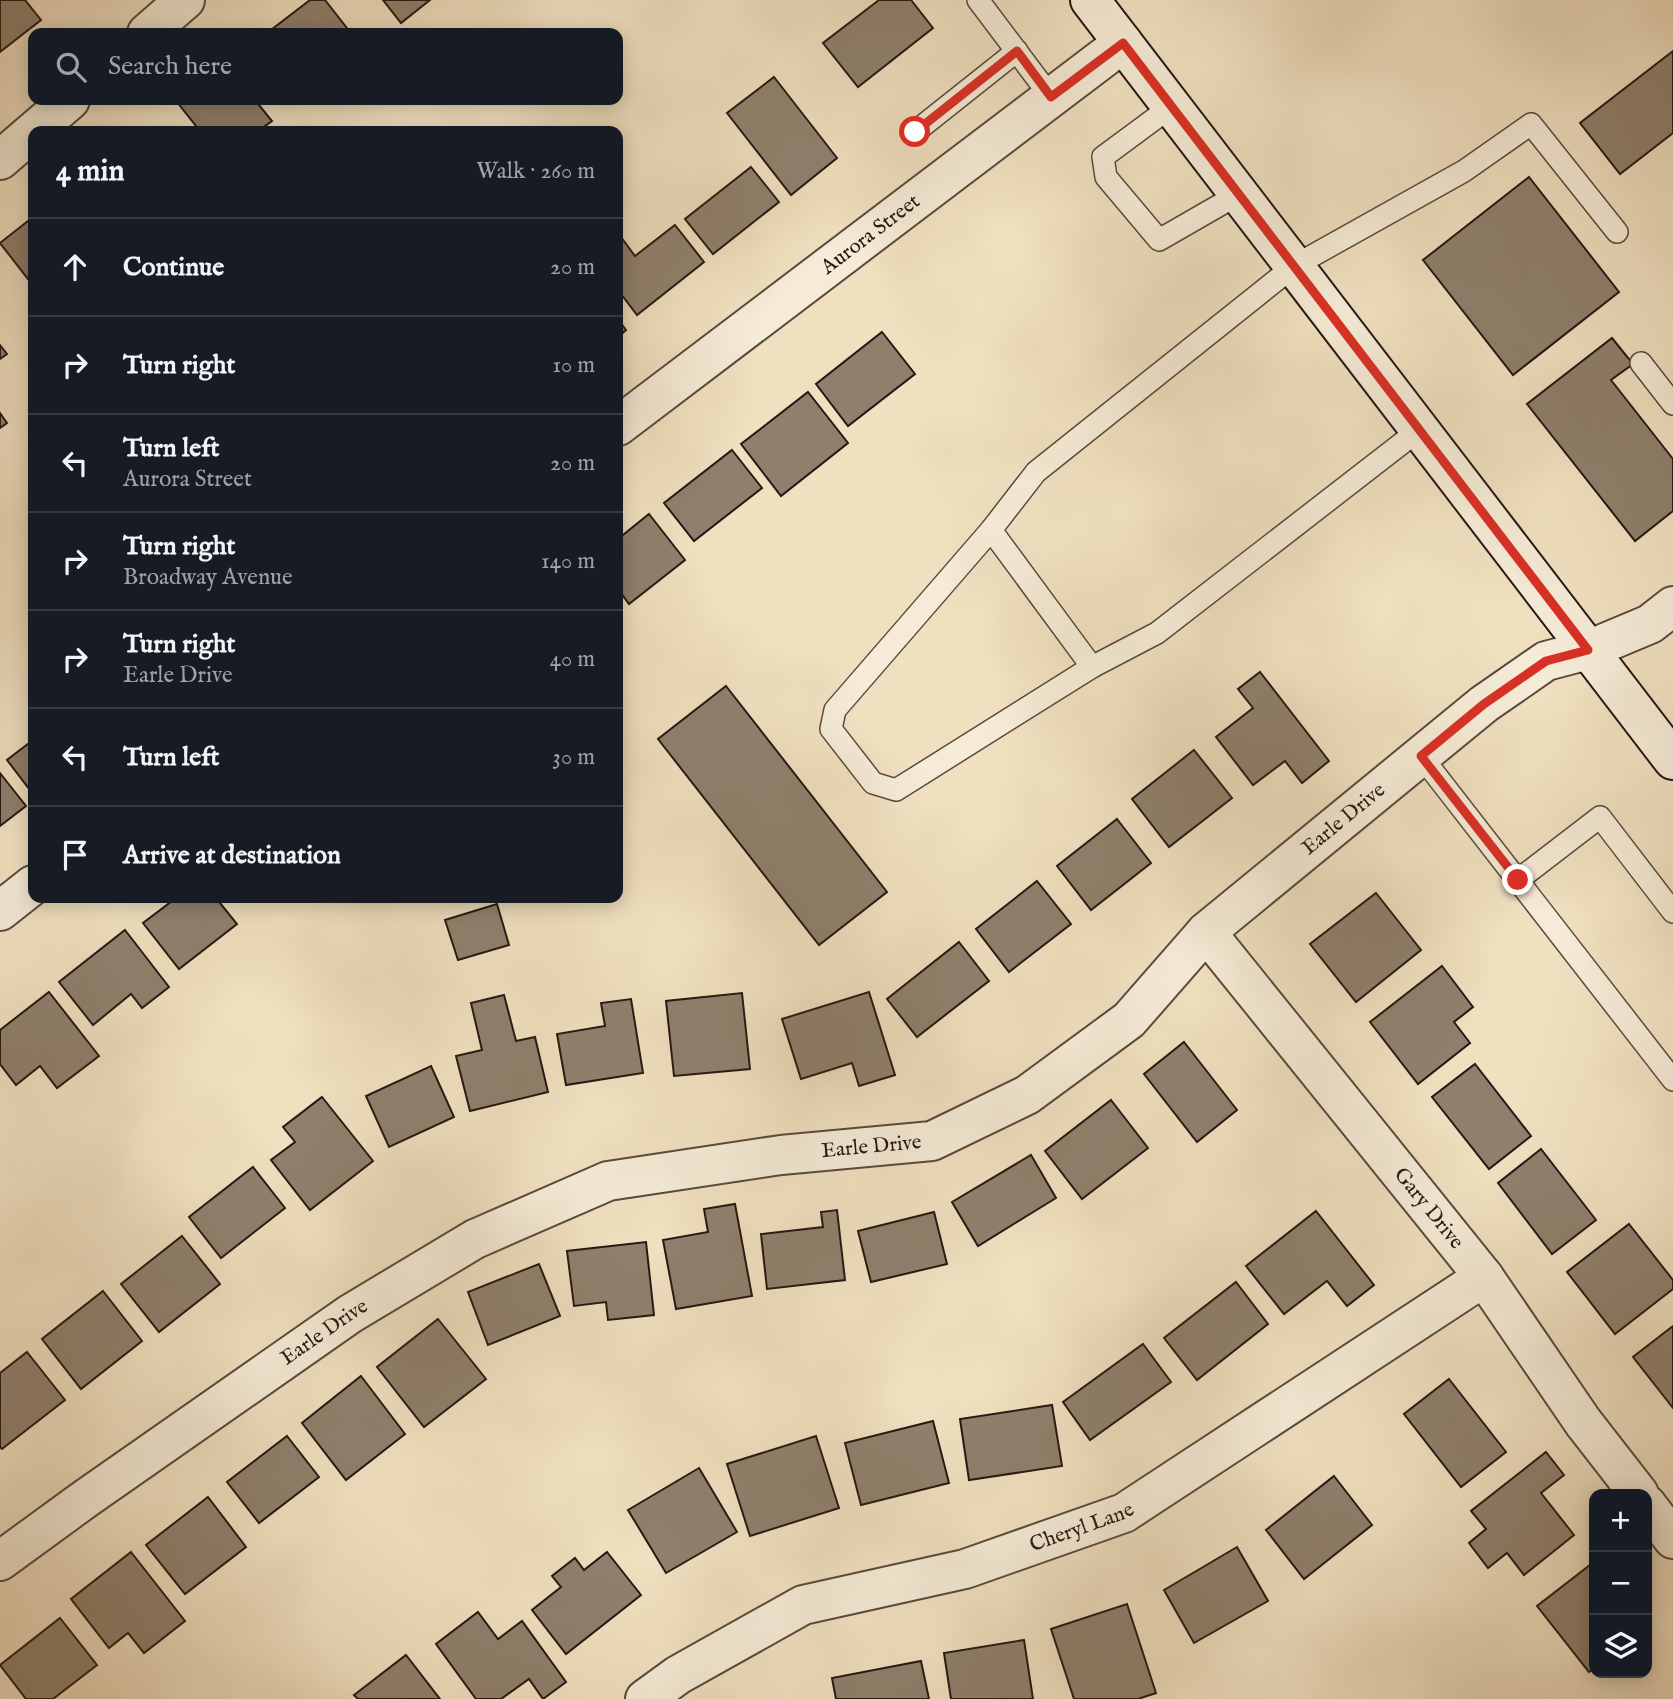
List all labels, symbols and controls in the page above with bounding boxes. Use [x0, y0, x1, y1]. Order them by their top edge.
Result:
search box [28, 28, 623, 105]
icon: search [52, 48, 90, 86]
text: Search here [108, 50, 232, 83]
route start [899, 116, 930, 147]
text: 4 min [56, 153, 124, 191]
text: Walk · 260 m [476, 157, 595, 186]
street label: Aurora Street [815, 188, 926, 281]
icon: ahead [56, 248, 94, 286]
text: Continue [123, 251, 224, 284]
text: 20 m [550, 253, 595, 282]
icon: right [56, 346, 94, 384]
text: Turn right [123, 349, 236, 382]
text: 10 m [552, 351, 595, 380]
text: Turn left [123, 432, 220, 465]
icon: left [56, 444, 94, 482]
text: 20 m [550, 449, 595, 478]
text: Aurora Street [123, 465, 252, 494]
text: Turn right [123, 530, 236, 563]
icon: right [56, 542, 94, 580]
text: 140 m [541, 547, 595, 576]
text: Broadway Avenue [123, 563, 292, 592]
text: Turn right [123, 628, 236, 661]
icon: right [56, 640, 94, 678]
text: 40 m [550, 645, 595, 674]
text: Earle Drive [123, 661, 233, 690]
icon: left [56, 738, 94, 776]
text: Turn left [123, 741, 220, 774]
text: 30 m [552, 743, 595, 772]
street label: Earle Drive [1296, 777, 1391, 861]
icon: arrive [56, 836, 94, 874]
text: Arrive at destination [123, 839, 341, 872]
route end [1502, 864, 1533, 895]
street label: Earle Drive [820, 1129, 923, 1165]
street label: Gary Drive [1388, 1162, 1470, 1255]
street label: Earle Drive [275, 1293, 373, 1372]
map controls [1589, 1489, 1652, 1678]
button: + [1589, 1489, 1652, 1552]
street label: Cheryl Lane [1026, 1496, 1140, 1559]
button: − [1589, 1552, 1652, 1615]
button: layers [1589, 1615, 1652, 1678]

